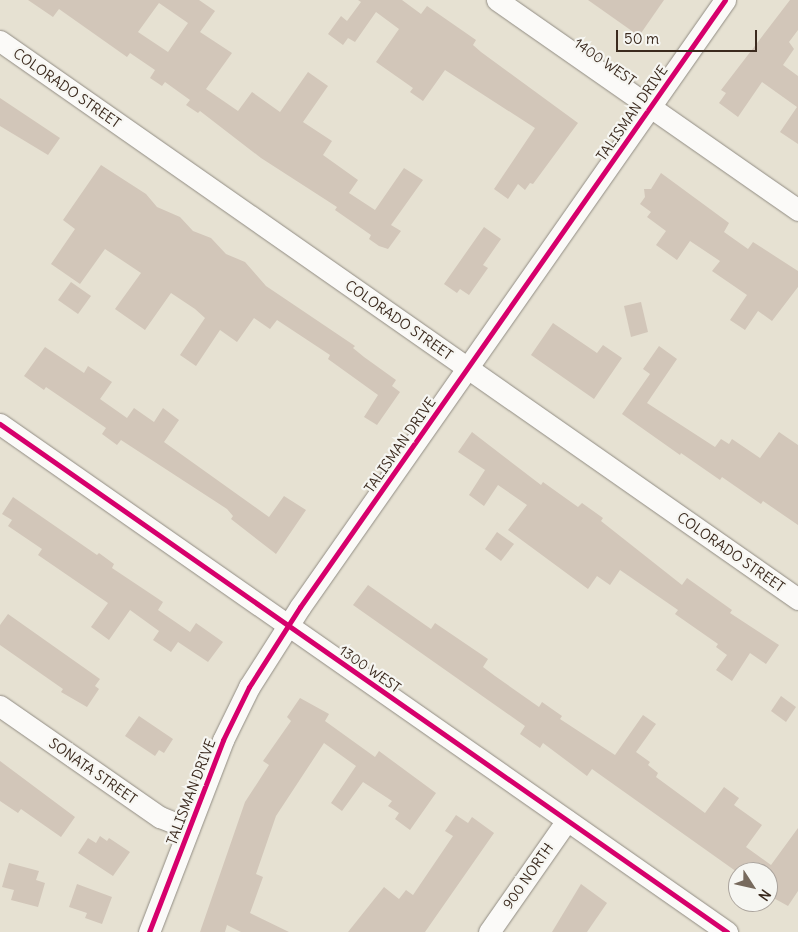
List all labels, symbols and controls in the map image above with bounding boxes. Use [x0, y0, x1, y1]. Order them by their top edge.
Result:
scale bar [618, 20, 759, 52]
text: 50 m [624, 29, 659, 48]
street label: 1400 WEST [571, 35, 639, 89]
street label: COLORADO STREET [10, 45, 124, 131]
street label: TALISMAN DRIVE [593, 62, 671, 164]
street label: COLORADO STREET [342, 277, 456, 363]
street label: TALISMAN DRIVE [361, 394, 439, 496]
street label: COLORADO STREET [674, 509, 788, 595]
street label: 1300 WEST [336, 642, 404, 696]
street label: SONATA STREET [46, 734, 140, 808]
street label: TALISMAN DRIVE [163, 736, 219, 848]
street label: 900 NORTH [499, 840, 557, 912]
north arrow [728, 862, 778, 912]
text: N [754, 886, 775, 904]

